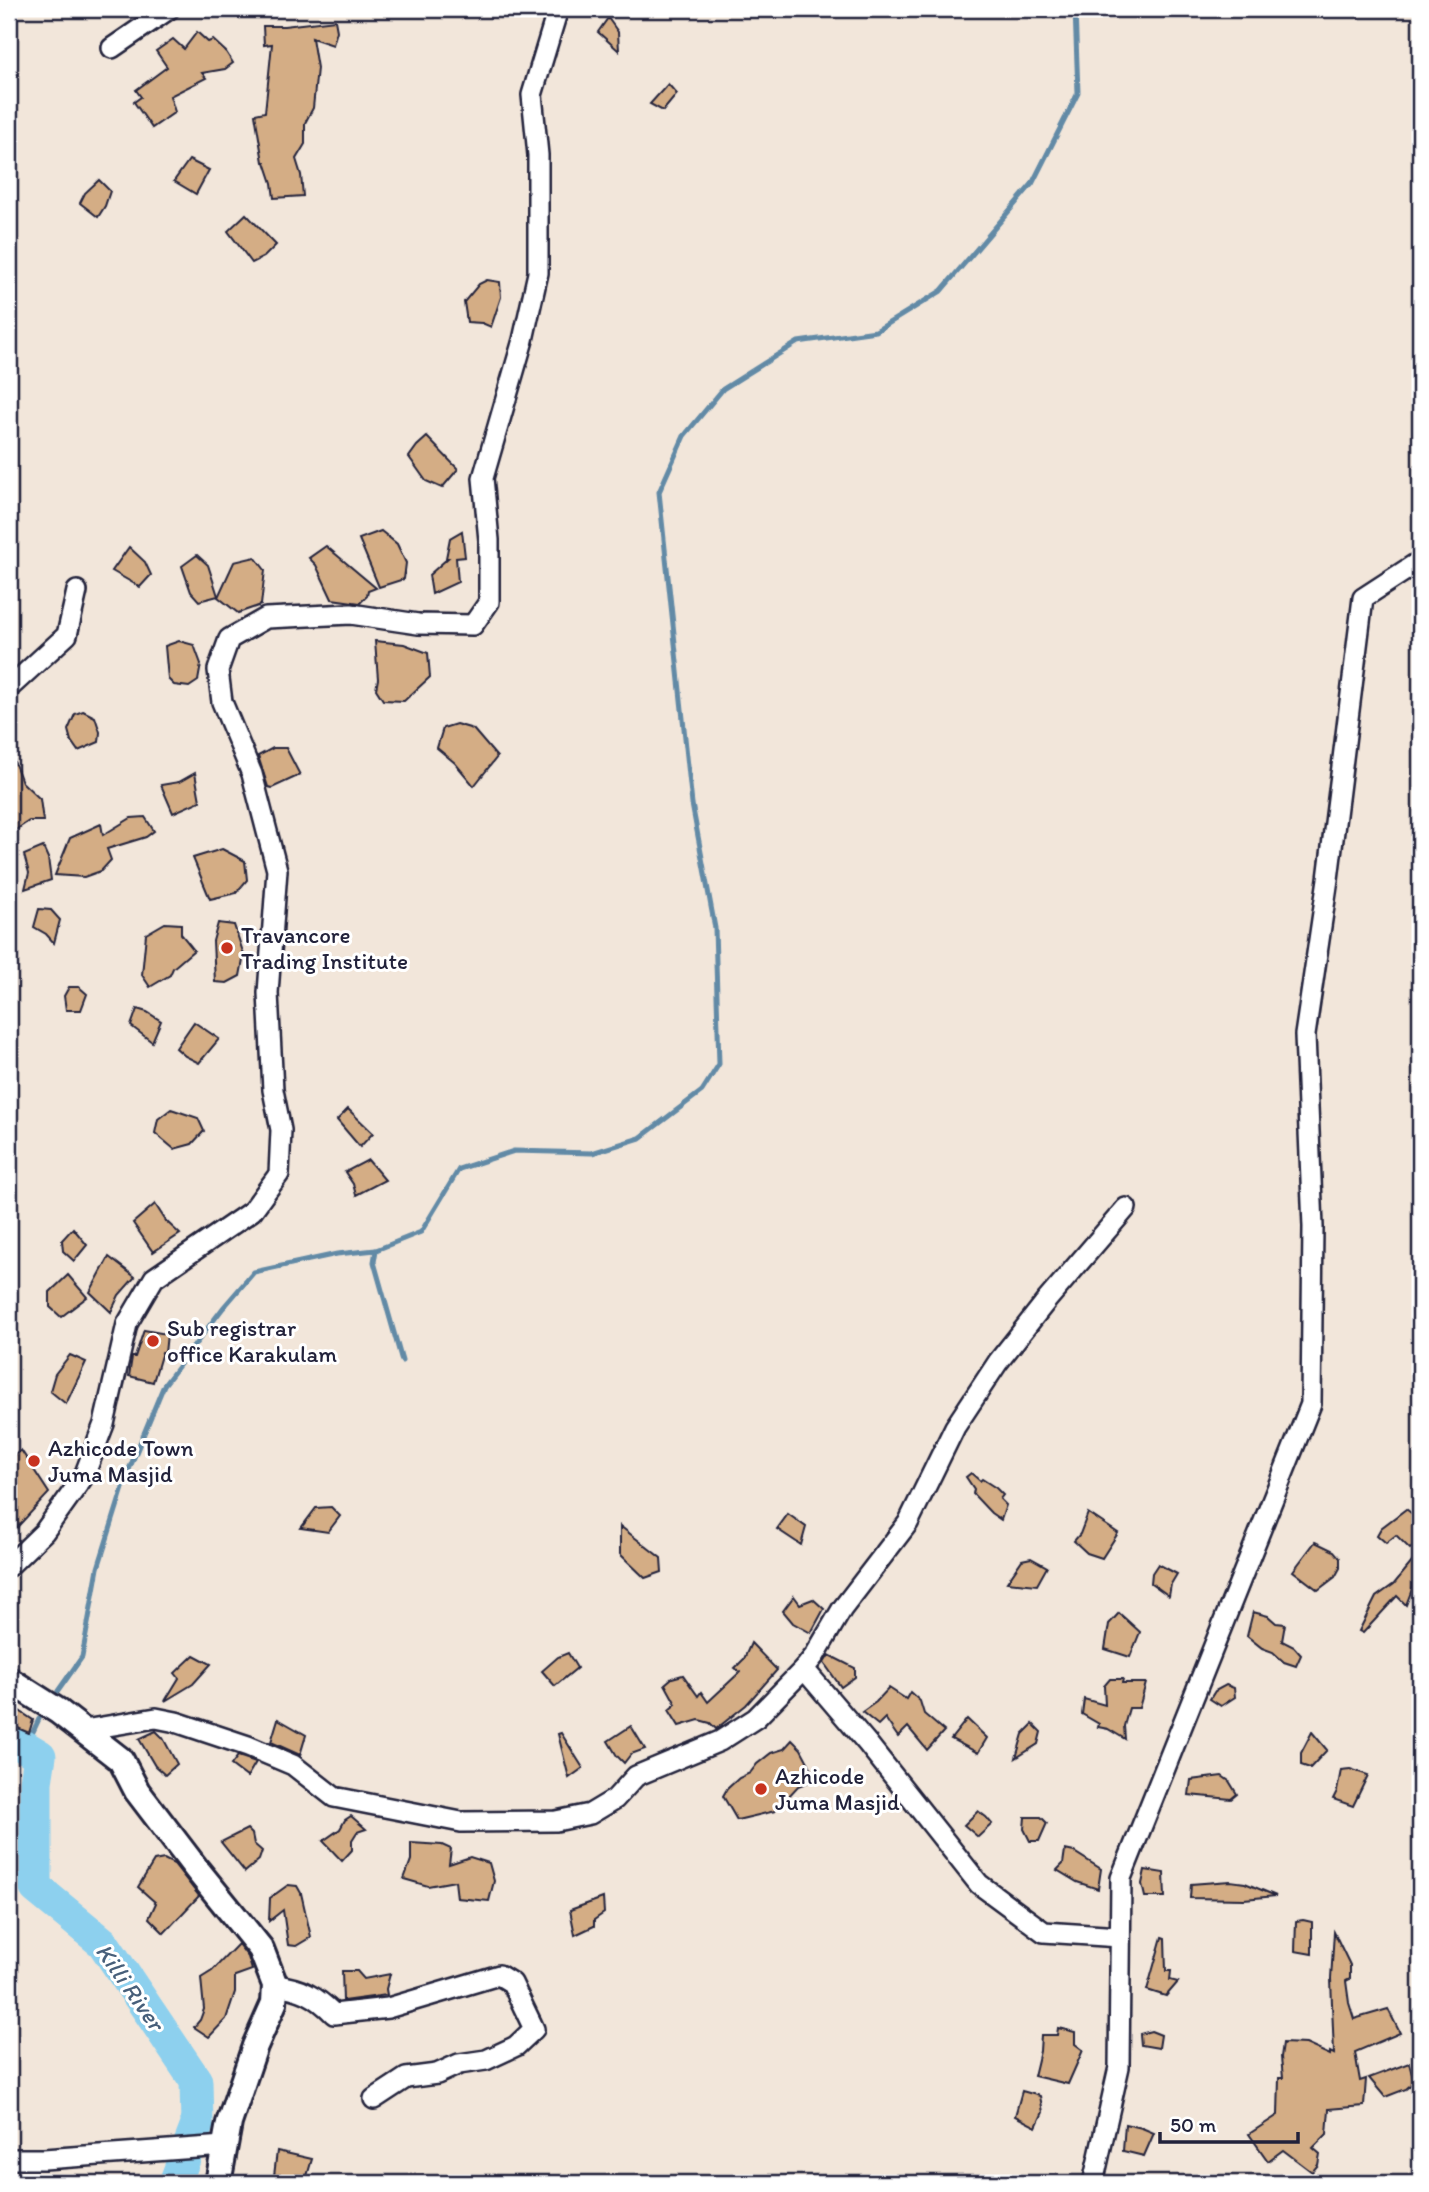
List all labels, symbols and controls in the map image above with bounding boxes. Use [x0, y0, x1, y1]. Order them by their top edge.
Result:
place label: Travancore Trading Institute [241, 921, 408, 975]
marker: Travancore Trading Institute [219, 940, 235, 956]
place label: Sub registrar office Karakulam [167, 1314, 337, 1368]
marker: Sub registrar office Karakulam [145, 1333, 161, 1349]
place label: Azhicode Town Juma Masjid [48, 1434, 194, 1488]
marker: Azhicode Town Juma Masjid [26, 1453, 42, 1469]
place label: Azhicode Juma Masjid [775, 1762, 900, 1816]
marker: Azhicode Juma Masjid [753, 1781, 769, 1797]
water label: Killi River [90, 1938, 172, 2038]
scale bar [1160, 2101, 1298, 2145]
text: 50 m [1170, 2112, 1217, 2137]

